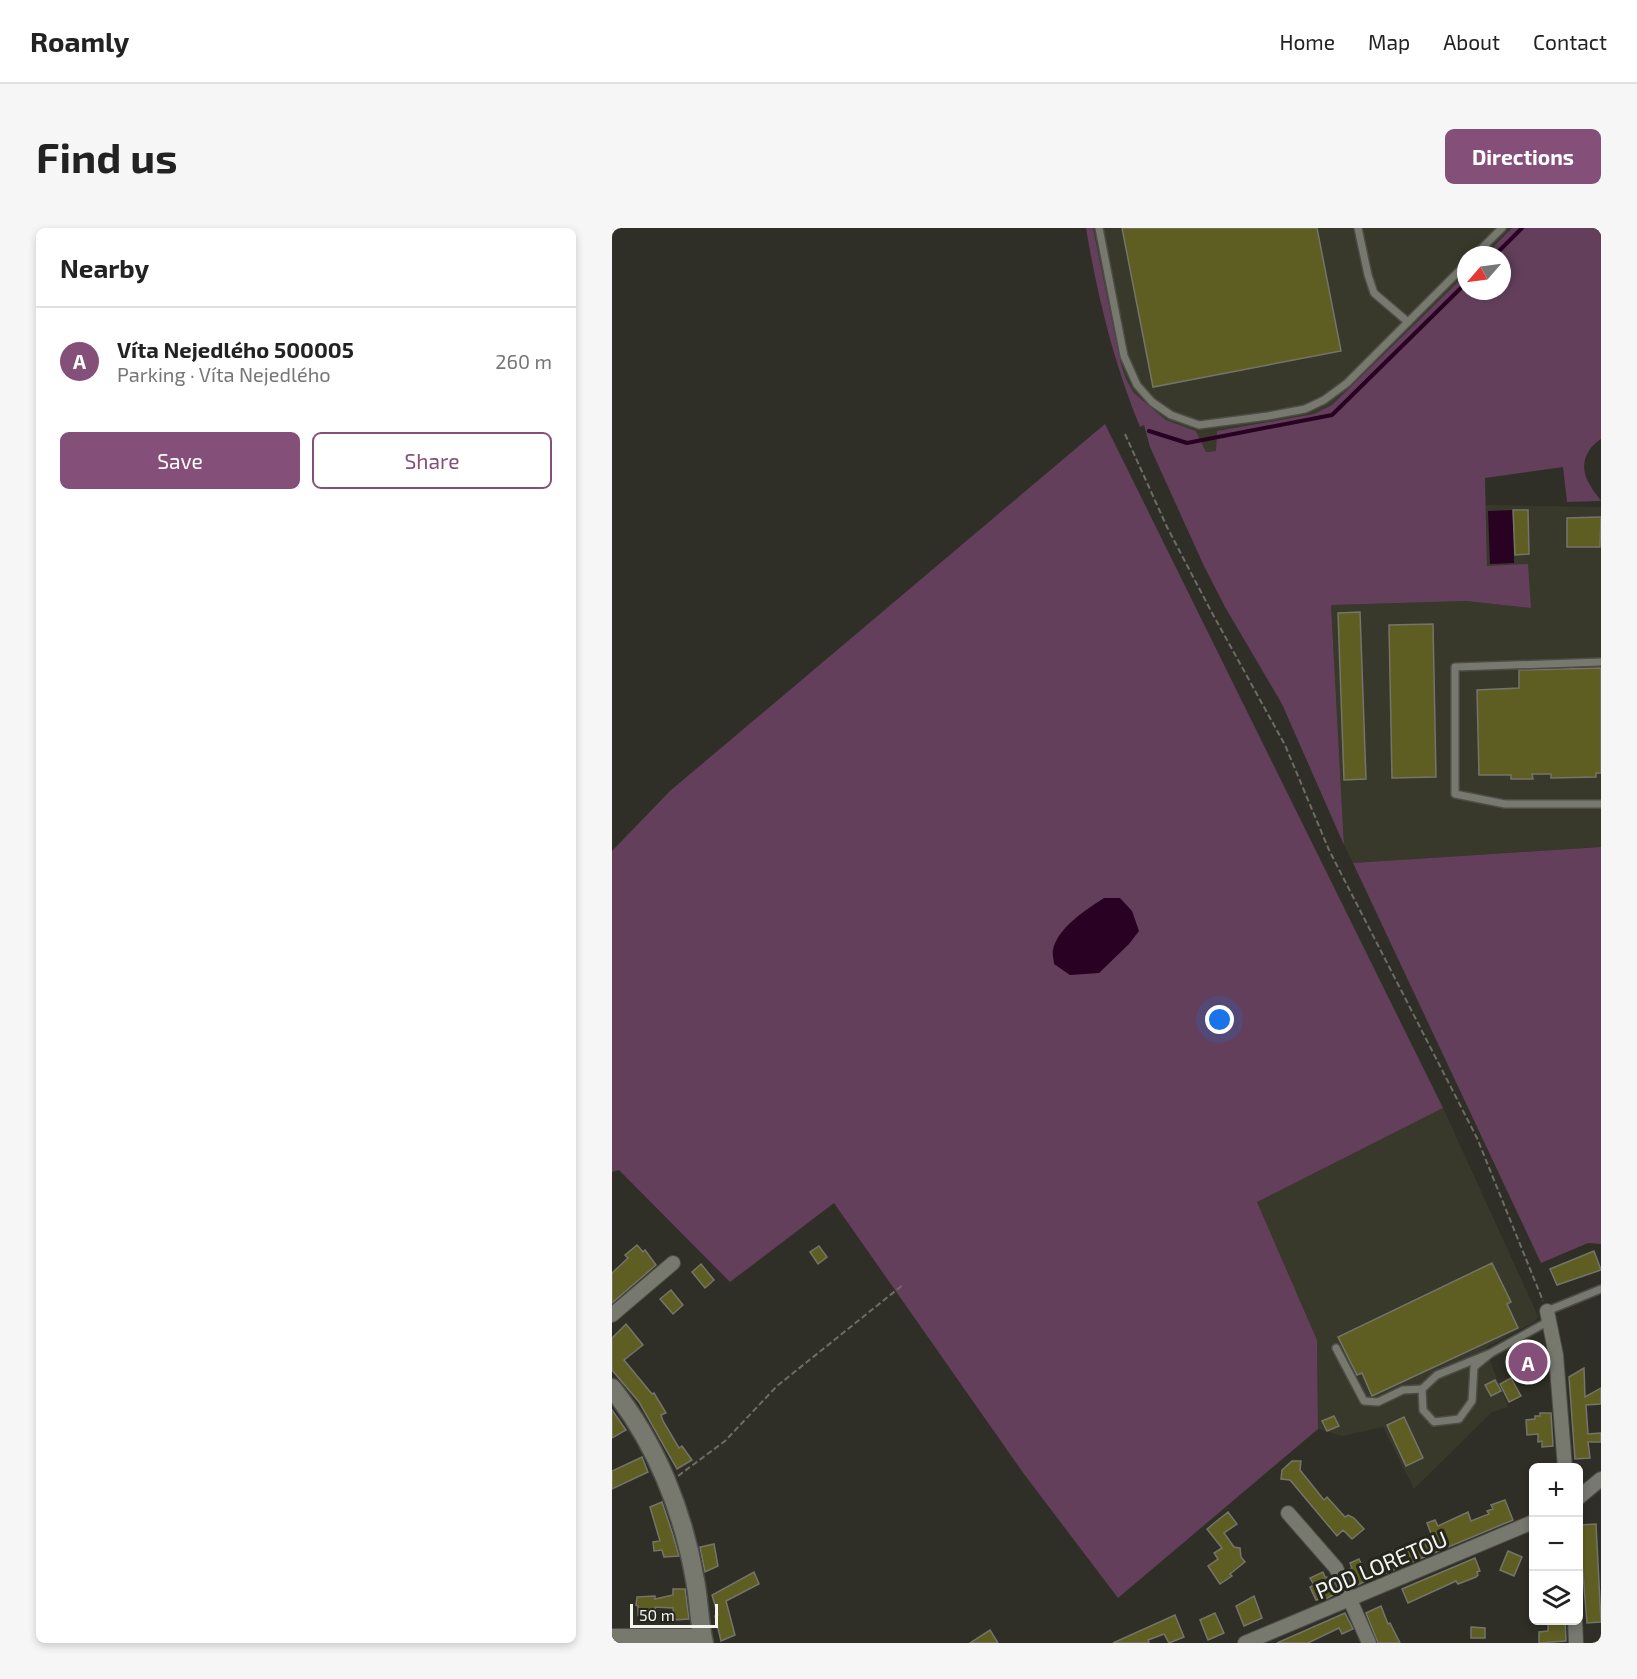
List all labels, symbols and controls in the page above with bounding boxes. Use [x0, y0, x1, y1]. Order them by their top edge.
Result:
text: Roamly [30, 24, 129, 58]
text: Home [1279, 29, 1335, 54]
text: Map [1368, 29, 1410, 54]
text: About [1443, 29, 1500, 54]
text: Contact [1533, 29, 1607, 54]
button: Directions [1445, 129, 1601, 184]
text: Find us [36, 131, 178, 181]
north arrow [1457, 246, 1511, 300]
text: Nearby [60, 252, 149, 283]
text: Víta Nejedlého 500005 [117, 336, 354, 362]
text: A [73, 349, 86, 373]
text: 260 m [495, 349, 552, 373]
text: Parking · Víta Nejedlého [117, 362, 331, 386]
button: Save [60, 432, 300, 489]
button: Share [312, 432, 552, 489]
your location [1205, 1005, 1234, 1034]
pin: A [1508, 1340, 1548, 1384]
map controls [1529, 1463, 1583, 1625]
button: + [1529, 1463, 1583, 1517]
button: − [1529, 1517, 1583, 1571]
street label: POD LORETOU [1311, 1525, 1451, 1603]
button: layers [1529, 1571, 1583, 1625]
scale bar [630, 1601, 718, 1628]
text: 50 m [639, 1605, 675, 1624]

